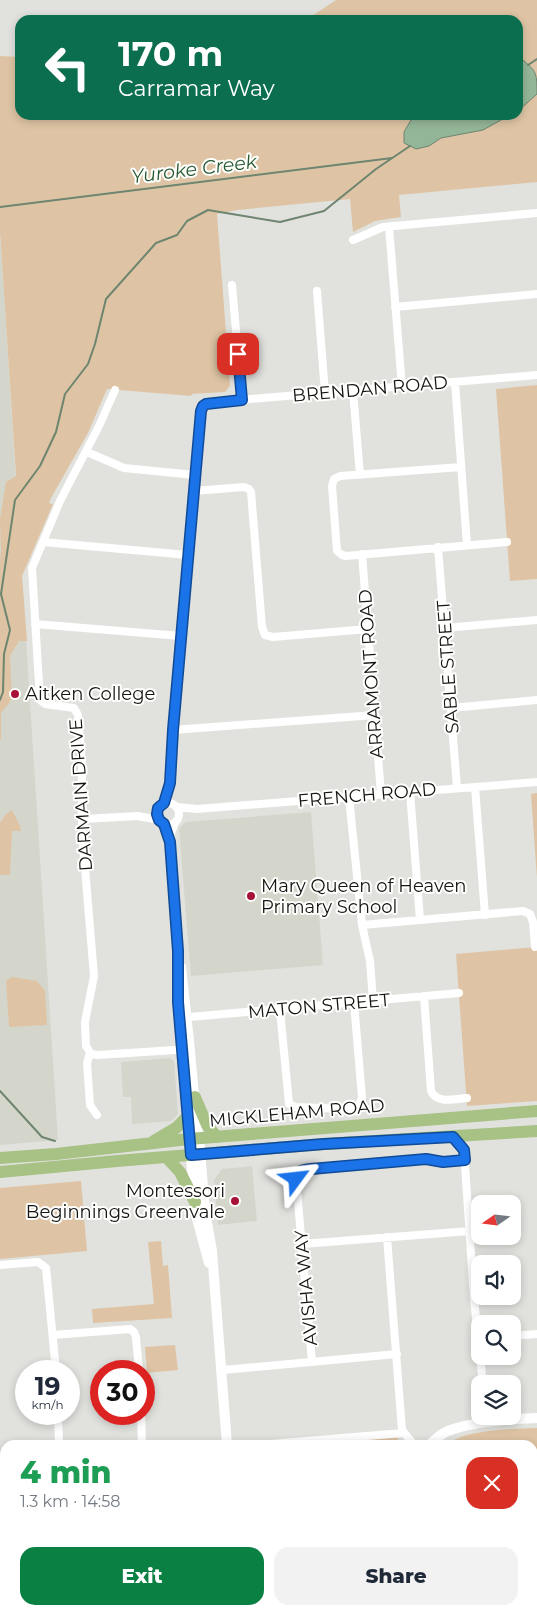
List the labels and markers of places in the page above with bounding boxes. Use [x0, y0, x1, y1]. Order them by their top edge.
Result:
pin [217, 333, 259, 375]
place label: Aitken College [25, 683, 156, 705]
marker: Aitken College [9, 688, 21, 700]
place label: Mary Queen of Heaven Primary School [261, 875, 467, 918]
marker: Mary Queen of Heaven Primary School [245, 890, 257, 902]
place label: Montessori Beginnings Greenvale [26, 1180, 225, 1223]
marker: Montessori Beginnings Greenvale [229, 1195, 241, 1207]

